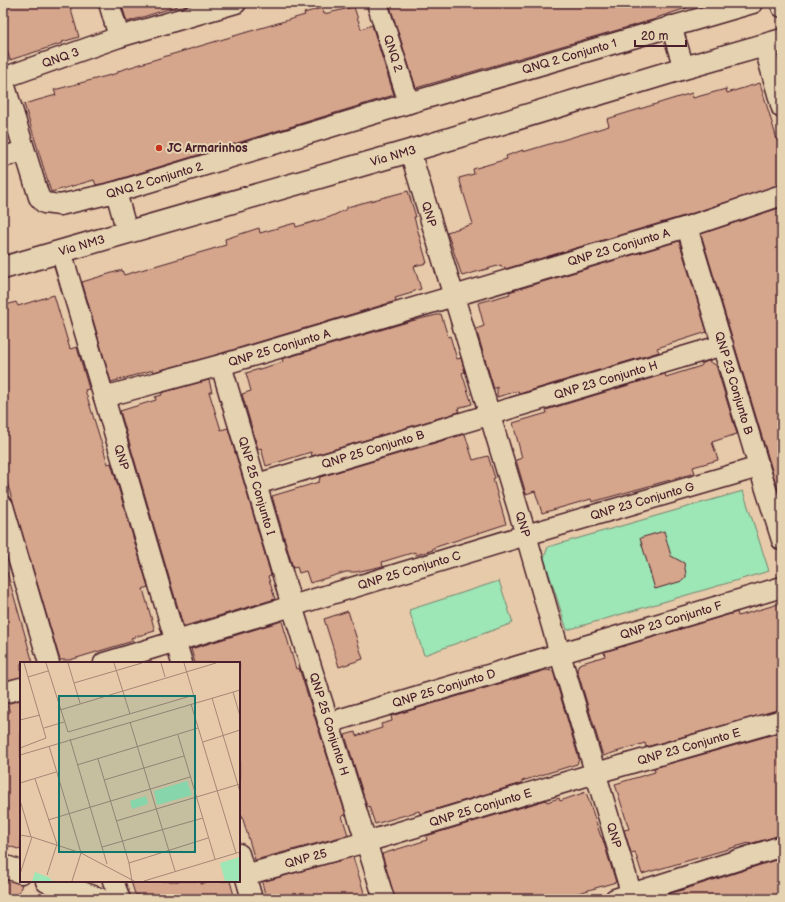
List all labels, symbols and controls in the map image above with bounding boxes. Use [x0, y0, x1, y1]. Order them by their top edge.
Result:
scale bar [635, 22, 686, 48]
text: 20 m [641, 29, 668, 44]
street label: QNQ 2 [380, 33, 406, 74]
street label: QNQ 2 Conjunto 1 [520, 36, 618, 77]
street label: QNQ 3 [40, 44, 81, 71]
place label: JC Armarinhos [167, 141, 248, 156]
street label: Via NM3 [369, 142, 418, 170]
marker: JC Armarinhos [154, 143, 164, 153]
street label: QNQ 2 Conjunto 2 [105, 159, 205, 202]
street label: QNP [418, 200, 440, 229]
street label: QNP 23 Conjunto A [566, 225, 672, 269]
street label: Via NM3 [57, 232, 106, 259]
street label: QNP 25 Conjunto A [226, 325, 333, 370]
street label: QNP 23 Conjunto B [711, 330, 756, 436]
street label: QNP 23 Conjunto H [552, 357, 659, 402]
street label: QNP 25 Conjunto B [320, 427, 426, 472]
street label: QNP 25 Conjunto I [235, 435, 278, 537]
street label: QNP [111, 443, 133, 472]
street label: QNP 23 Conjunto G [588, 479, 696, 523]
street label: QNP [512, 510, 534, 539]
street label: QNP 25 Conjunto C [356, 548, 463, 593]
street label: QNP 23 Conjunto F [618, 598, 725, 643]
inset map [20, 662, 240, 882]
street label: QNP 25 Conjunto D [390, 666, 498, 711]
street label: QNP 25 Conjunto H [306, 671, 352, 777]
street label: QNP 23 Conjunto E [636, 725, 742, 768]
street label: QNP 25 Conjunto E [428, 785, 534, 830]
street label: QNP [603, 821, 625, 850]
street label: QNP 25 [283, 845, 329, 871]

